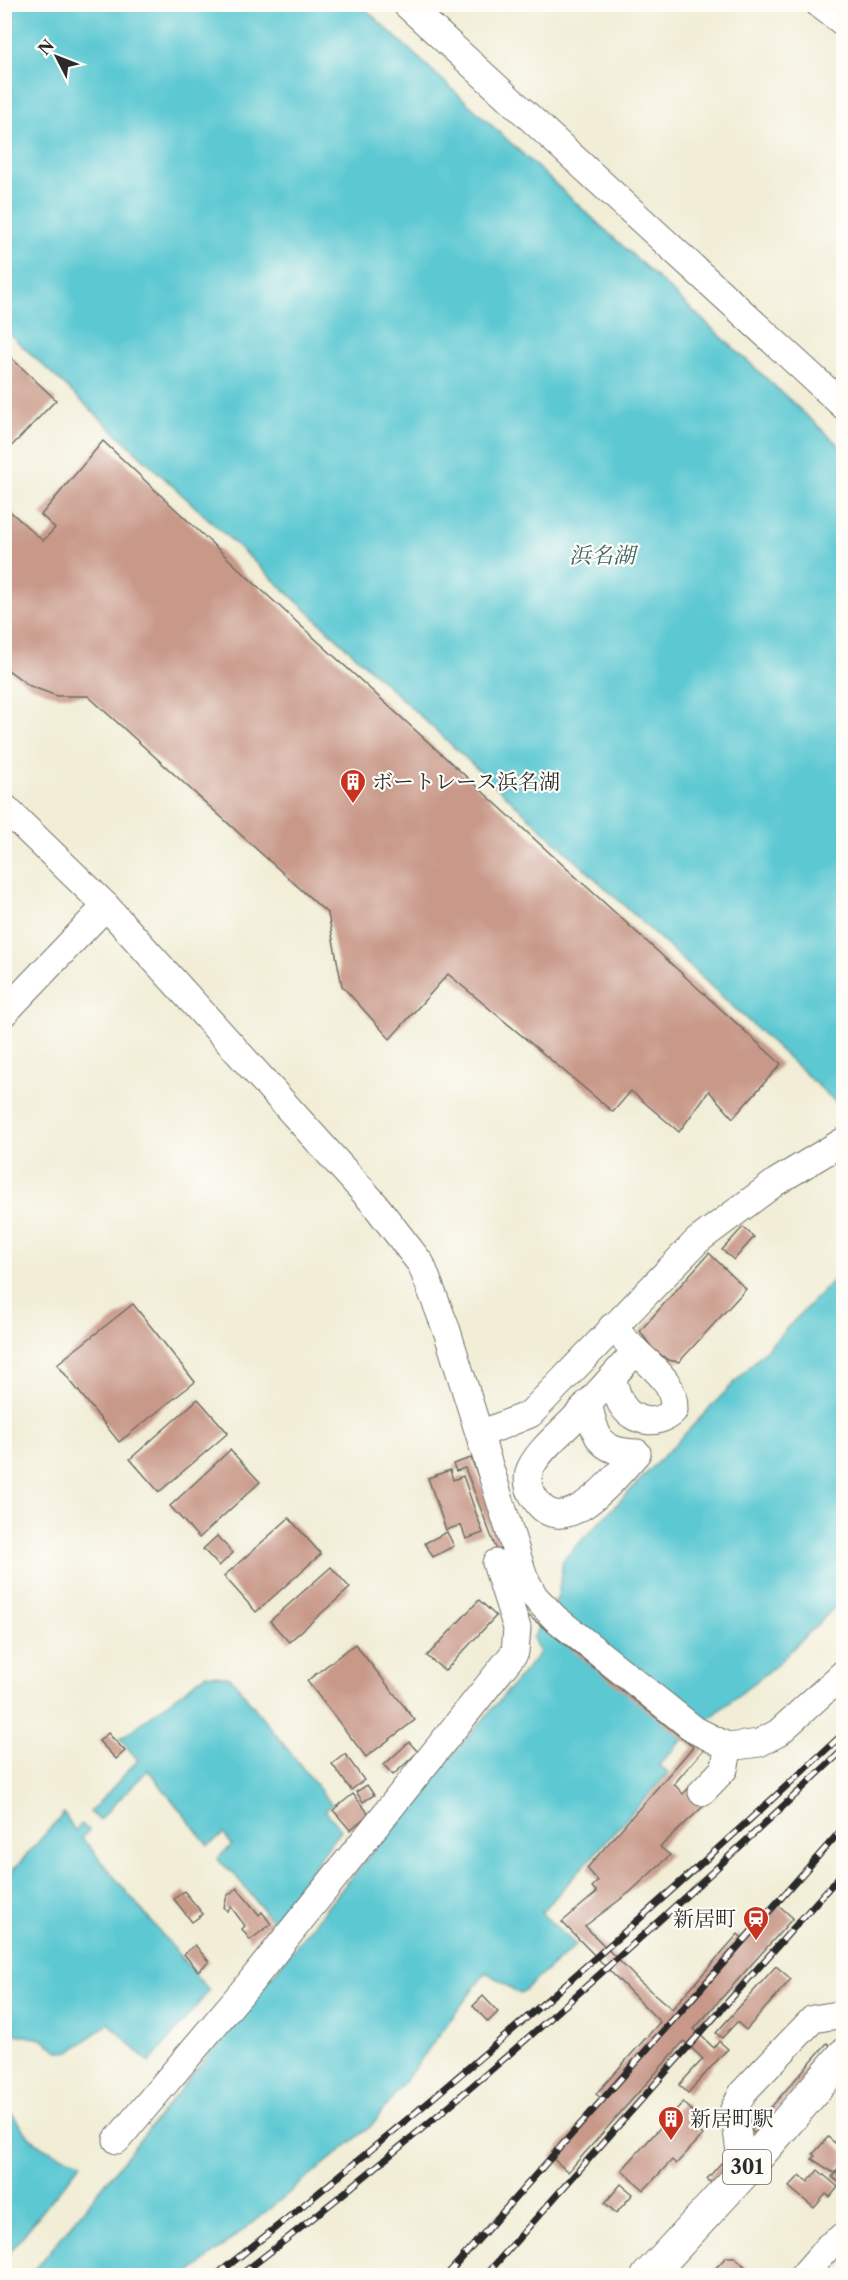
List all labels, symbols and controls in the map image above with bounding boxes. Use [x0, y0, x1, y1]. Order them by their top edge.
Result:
north arrow [27, 27, 87, 87]
text: N [34, 35, 58, 59]
water label: 浜名湖 [569, 542, 639, 569]
building icon: ボートレース浜名湖 [338, 767, 368, 805]
place label: ボートレース浜名湖 [372, 769, 560, 794]
station icon: 新居町 [741, 1904, 771, 1942]
place label: 新居町 [673, 1906, 736, 1931]
building icon: 新居町駅 [656, 2104, 686, 2142]
place label: 新居町駅 [690, 2106, 774, 2131]
road number: 301 [723, 2150, 771, 2184]

